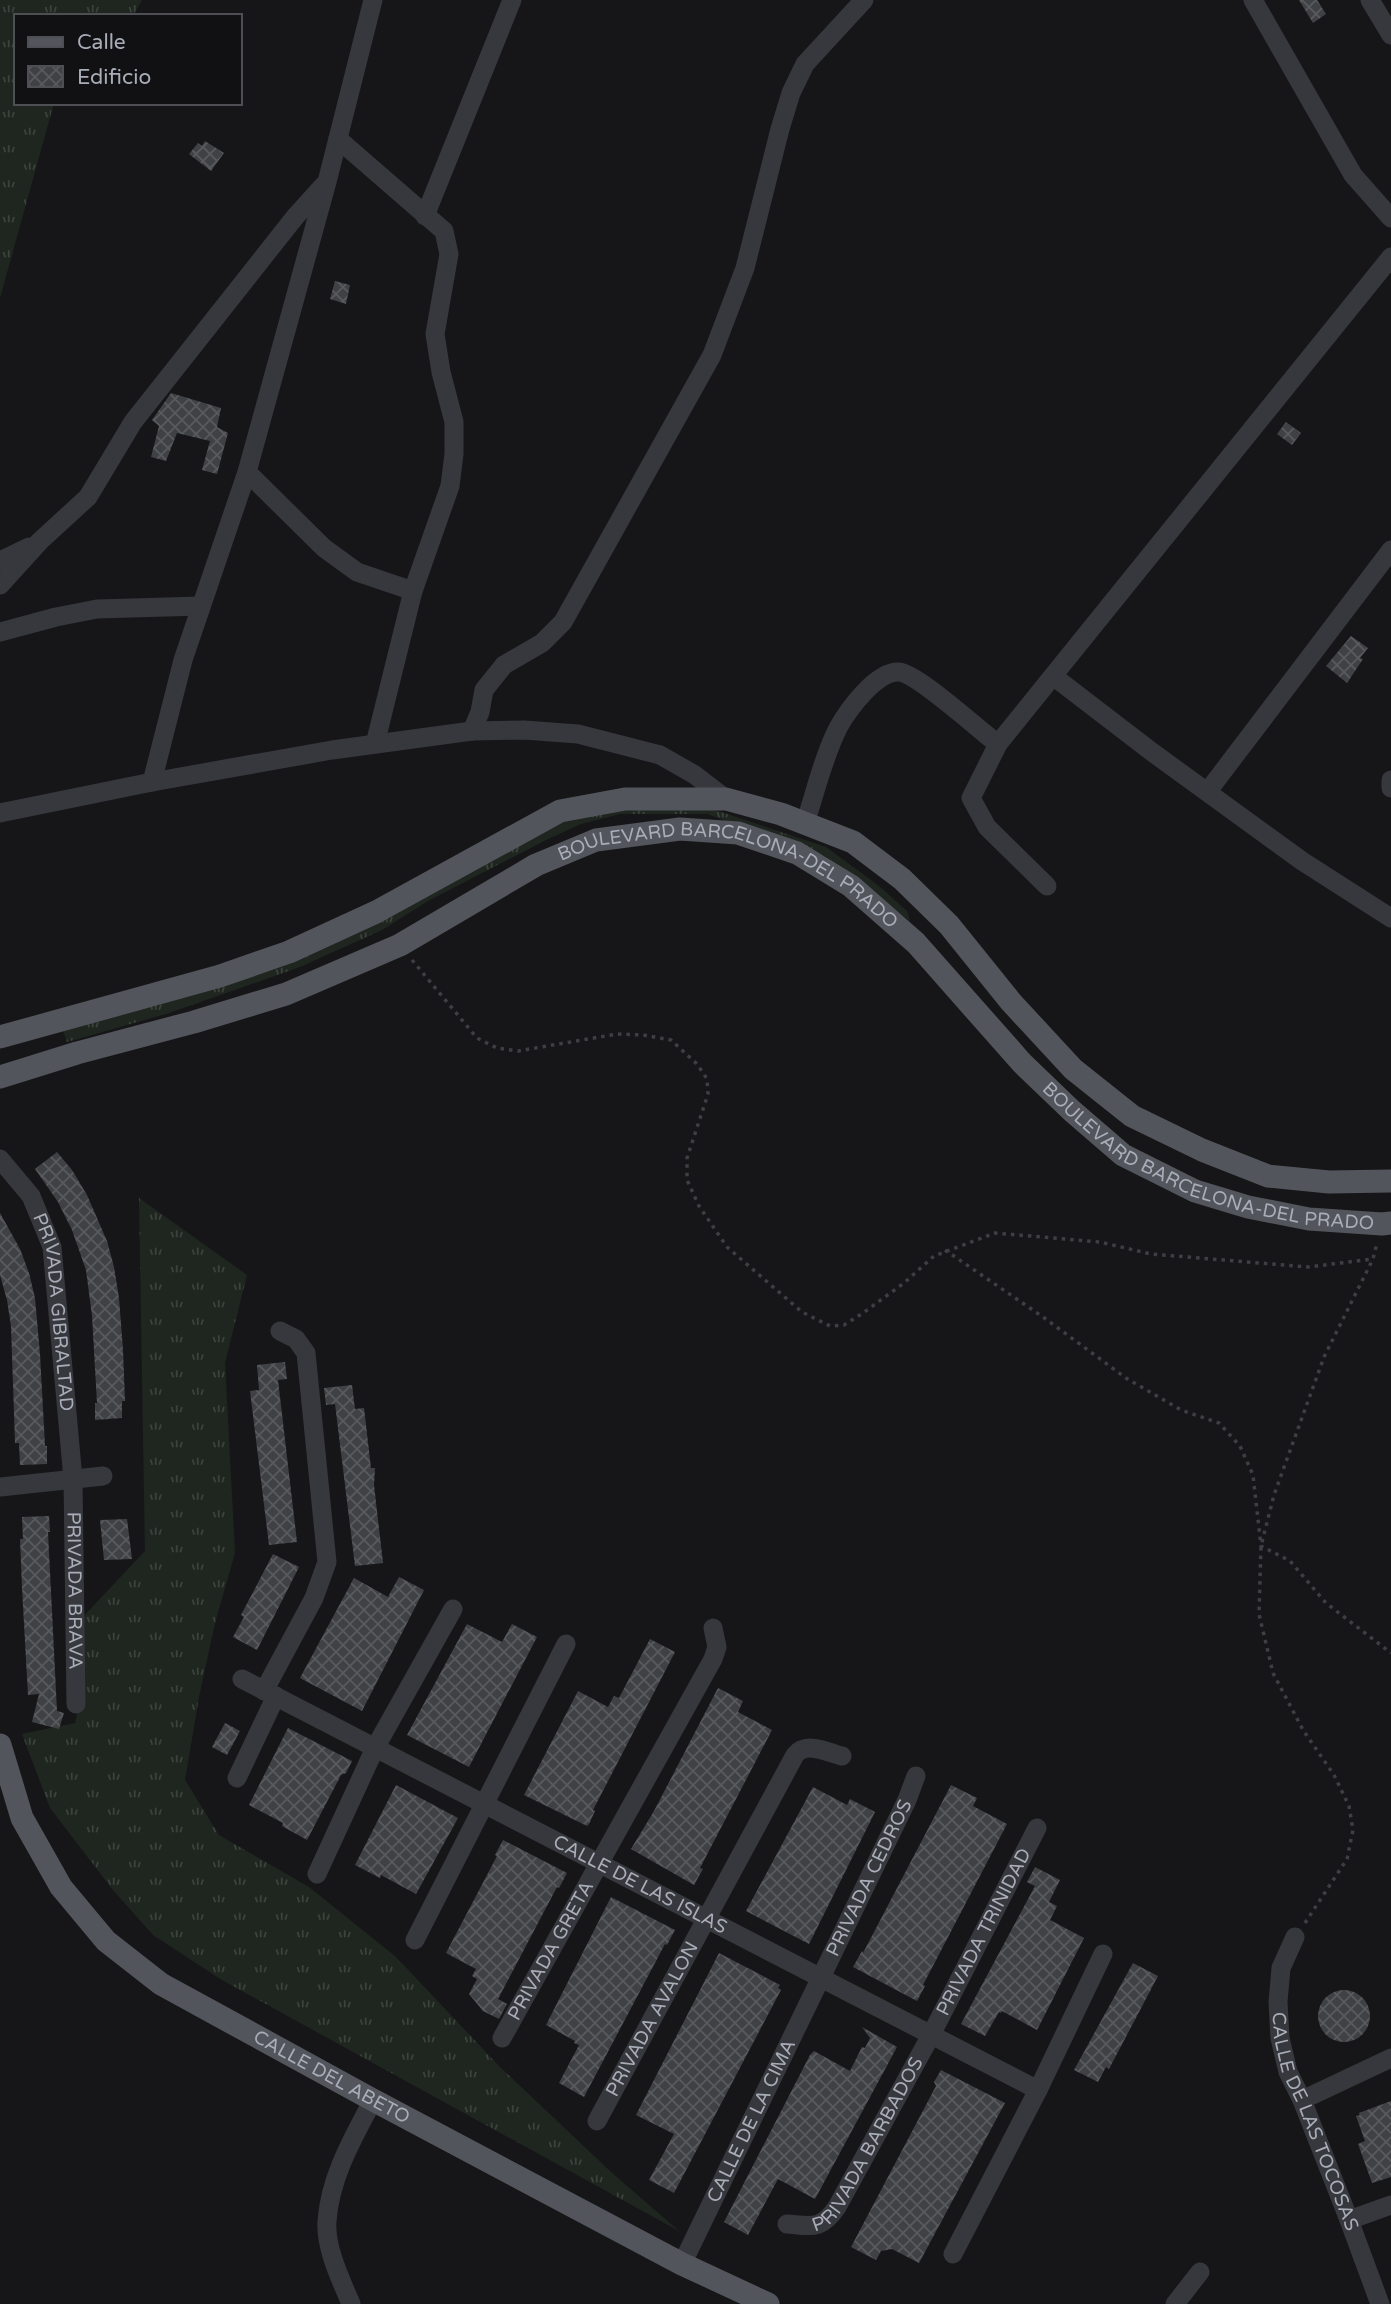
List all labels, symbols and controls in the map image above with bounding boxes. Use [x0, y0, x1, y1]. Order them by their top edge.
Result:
legend [14, 14, 242, 105]
text: Calle [77, 30, 126, 55]
text: Edificio [77, 65, 151, 90]
street label: BOULEVARD BARCELONA-DEL PRADO [554, 818, 902, 933]
street label: BOULEVARD BARCELONA-DEL PRADO [1038, 1078, 1375, 1234]
street label: PRIVADA GIBRALTAD [28, 1210, 78, 1412]
street label: PRIVADA BRAVA [62, 1511, 87, 1670]
street label: PRIVADA CEDROS [822, 1796, 917, 1960]
street label: CALLE DE LAS ISLAS [549, 1831, 731, 1939]
street label: PRIVADA TRINIDAD [932, 1845, 1036, 2019]
street label: PRIVADA GRETA [503, 1877, 598, 2024]
street label: PRIVADA AVALON [601, 1938, 703, 2100]
street label: CALLE DE LAS TOCOSAS [1268, 2011, 1363, 2234]
street label: CALLE DEL ABETO [250, 2026, 414, 2129]
street label: CALLE DE LA CIMA [703, 2036, 800, 2206]
street label: PRIVADA BARBADOS [809, 2053, 928, 2237]

